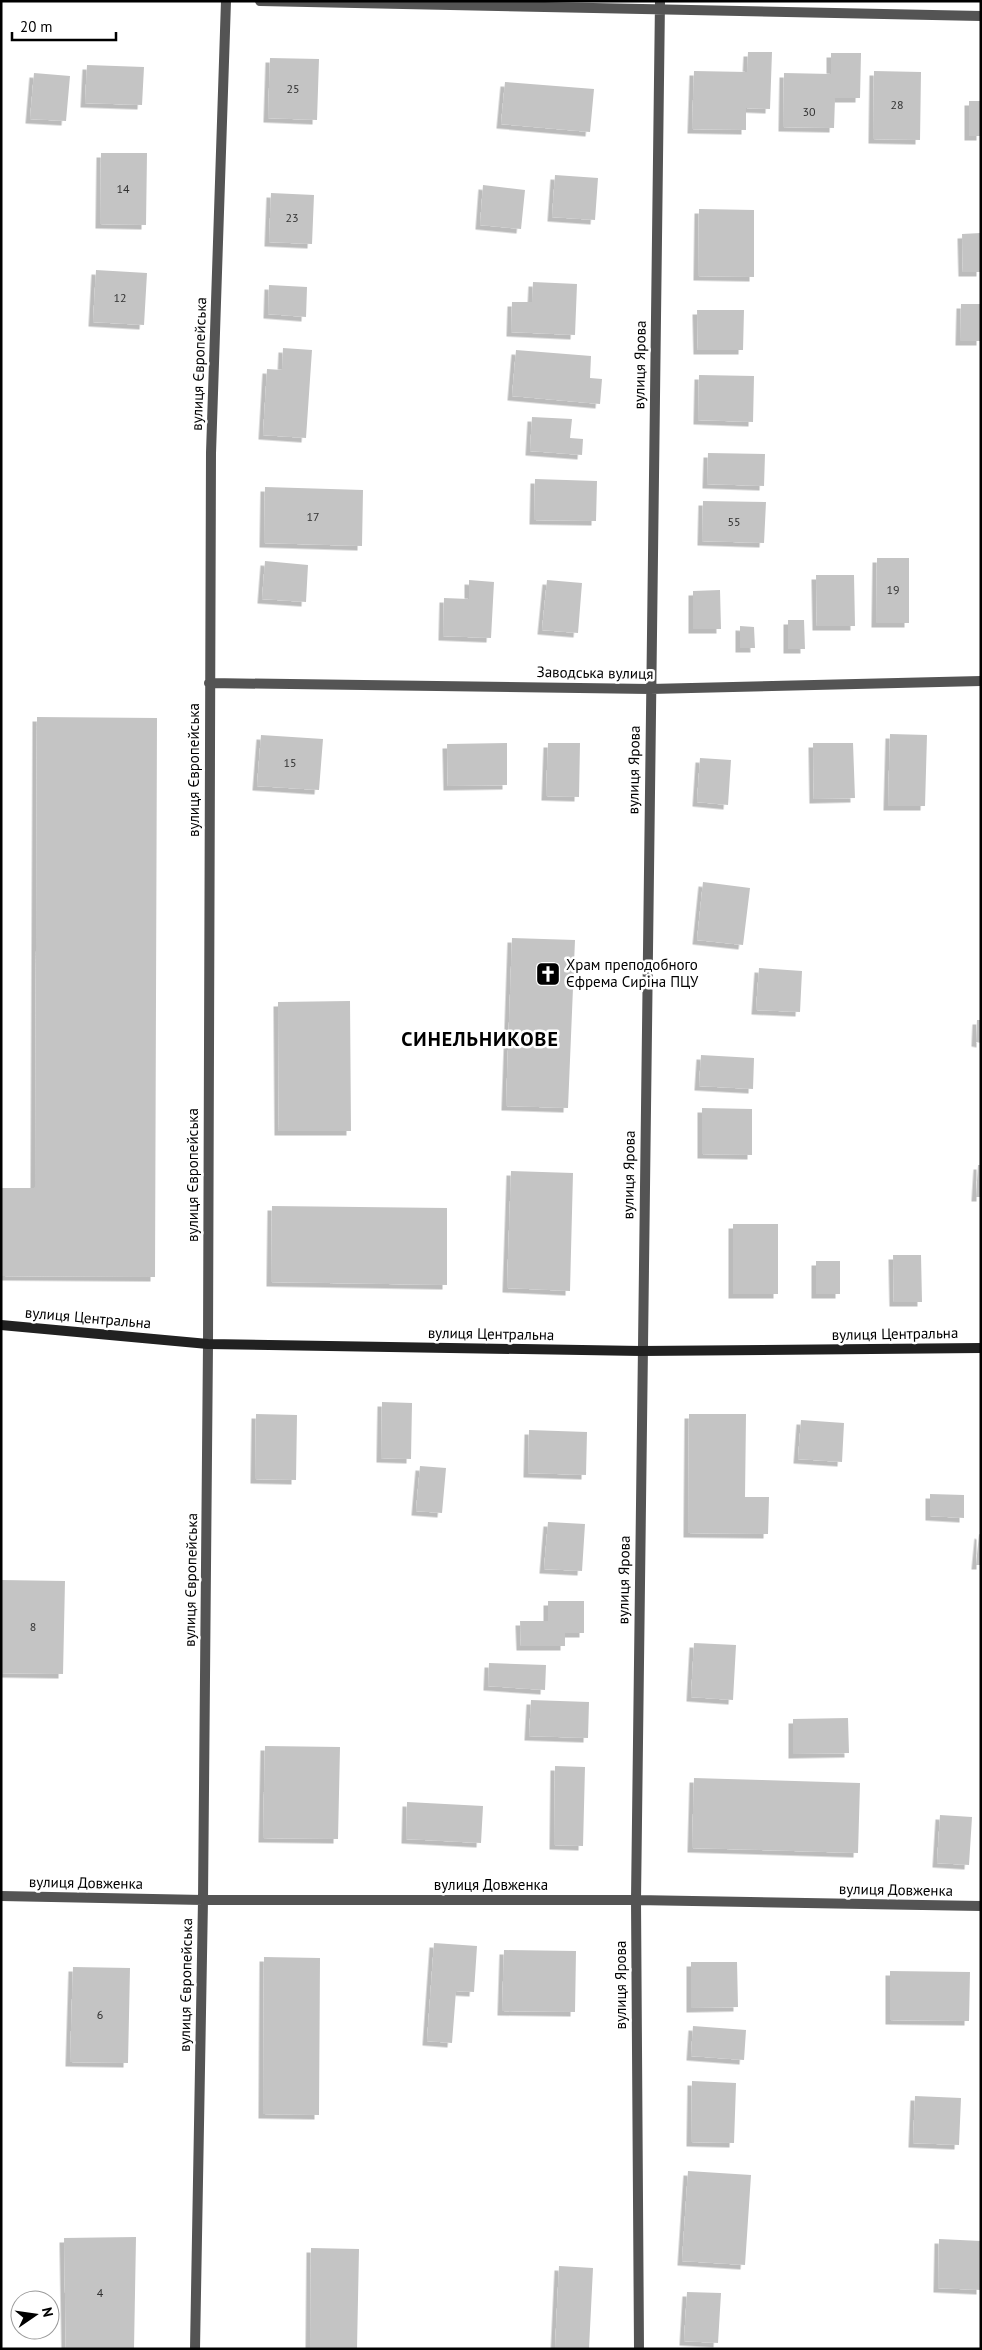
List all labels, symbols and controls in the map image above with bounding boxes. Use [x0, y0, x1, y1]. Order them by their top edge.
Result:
scale bar [12, 10, 116, 42]
text: 20 m [20, 17, 53, 36]
house number: 25 [286, 81, 300, 96]
house number: 28 [890, 97, 904, 112]
house number: 30 [802, 104, 816, 119]
house number: 14 [116, 181, 130, 196]
house number: 23 [285, 210, 299, 225]
house number: 12 [113, 290, 127, 305]
street label: вулиця Європейська [187, 297, 210, 431]
street label: вулиця Ярова [629, 320, 650, 410]
house number: 17 [306, 509, 320, 524]
house number: 55 [727, 514, 741, 529]
house number: 19 [886, 582, 900, 597]
street label: Заводська вулиця [536, 662, 654, 683]
street label: вулиця Європейська [184, 703, 203, 837]
street label: вулиця Ярова [623, 725, 644, 815]
house number: 15 [283, 755, 297, 770]
place label: Храм преподобного Єфрема Сиріна ПЦУ [566, 955, 699, 991]
church icon: Храм преподобного Єфрема Сиріна ПЦУ [535, 961, 561, 987]
district label: СИНЕЛЬНИКОВЕ [401, 1026, 559, 1052]
street label: вулиця Європейська [183, 1108, 202, 1242]
street label: вулиця Ярова [618, 1130, 639, 1220]
street label: вулиця Центральна [24, 1303, 152, 1332]
street label: вулиця Центральна [428, 1323, 554, 1344]
street label: вулиця Центральна [832, 1323, 958, 1344]
street label: вулиця Європейська [180, 1513, 201, 1647]
street label: вулиця Ярова [613, 1535, 634, 1625]
house number: 8 [30, 1619, 36, 1634]
street label: вулиця Довженка [29, 1872, 143, 1893]
street label: вулиця Довженка [434, 1875, 548, 1894]
street label: вулиця Довженка [839, 1879, 953, 1900]
street label: вулиця Європейська [175, 1918, 196, 2052]
street label: вулиця Ярова [611, 1941, 630, 2029]
house number: 6 [97, 2007, 103, 2022]
house number: 4 [97, 2285, 104, 2300]
north arrow [10, 2290, 60, 2340]
text: N [38, 2306, 57, 2319]

